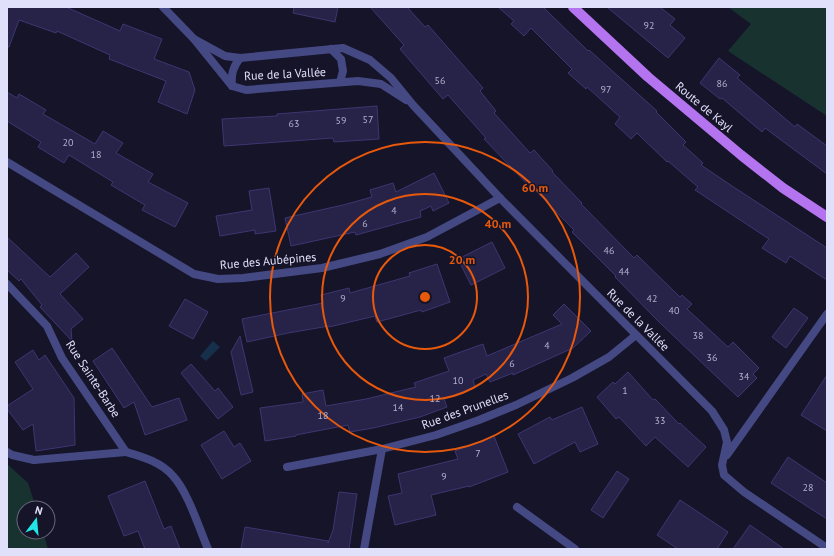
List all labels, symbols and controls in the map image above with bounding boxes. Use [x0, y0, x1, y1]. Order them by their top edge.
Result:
house number: 92 [644, 19, 654, 32]
street label: Rue de la Vallée [244, 64, 326, 83]
house number: 56 [435, 74, 445, 87]
house number: 86 [717, 77, 727, 90]
street label: Route de Kayl [672, 78, 737, 135]
house number: 97 [601, 83, 611, 96]
house number: 57 [363, 113, 373, 126]
house number: 59 [336, 114, 346, 127]
house number: 63 [289, 117, 299, 130]
house number: 20 [63, 136, 74, 149]
house number: 18 [91, 148, 101, 161]
text: 60 m [522, 180, 548, 195]
house number: 4 [391, 204, 397, 217]
text: 40 m [485, 216, 511, 231]
house number: 6 [362, 217, 368, 230]
house number: 46 [604, 244, 614, 257]
street label: Rue des Aubépines [219, 249, 317, 272]
text: 20 m [449, 252, 475, 267]
house number: 44 [619, 265, 630, 278]
street label: Rue de la Vallée [604, 285, 673, 354]
centre of rings [418, 290, 432, 304]
house number: 9 [340, 292, 346, 305]
house number: 42 [647, 292, 657, 305]
house number: 40 [669, 304, 680, 317]
house number: 38 [693, 329, 703, 342]
street label: Rue Sainte-Barbe [63, 337, 124, 420]
house number: 4 [544, 339, 550, 352]
house number: 36 [707, 351, 717, 364]
house number: 6 [509, 357, 515, 370]
house number: 34 [739, 370, 750, 383]
house number: 10 [453, 374, 464, 387]
house number: 1 [622, 384, 628, 397]
street label: Rue des Prunelles [419, 387, 510, 432]
house number: 12 [430, 392, 440, 405]
house number: 14 [393, 401, 404, 414]
house number: 18 [318, 409, 328, 422]
house number: 33 [655, 414, 665, 427]
house number: 7 [475, 447, 481, 460]
house number: 9 [441, 470, 447, 483]
house number: 28 [803, 481, 813, 494]
north arrow [16, 500, 56, 540]
text: N [33, 503, 44, 518]

